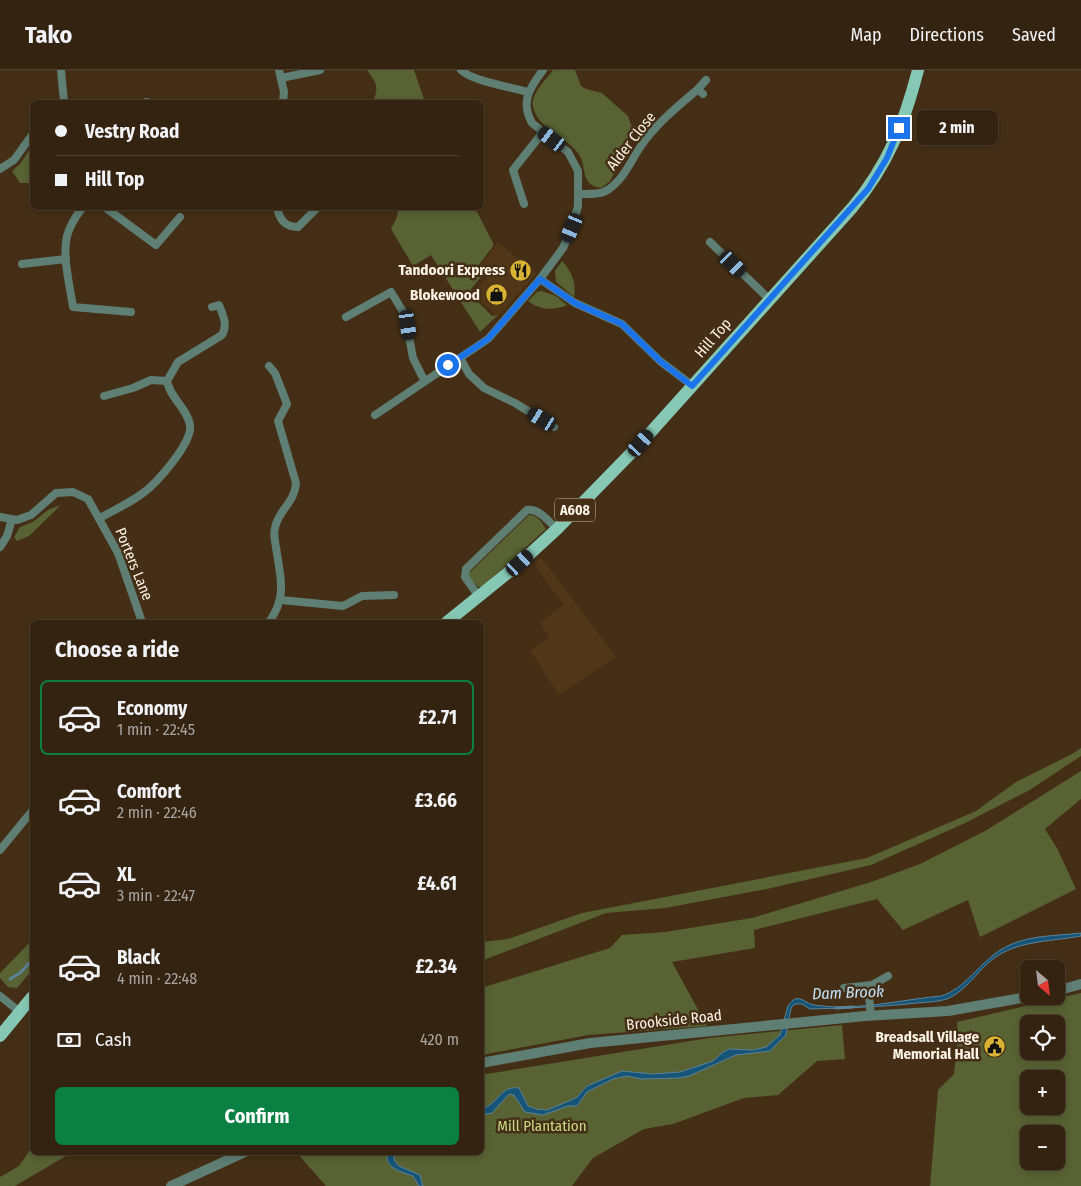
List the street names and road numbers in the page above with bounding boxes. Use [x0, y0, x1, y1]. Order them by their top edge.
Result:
street label: Alder Close [603, 108, 659, 174]
street label: Hill Top [691, 315, 735, 361]
road number: A608 [555, 498, 595, 522]
street label: Porters Lane [111, 525, 157, 603]
street label: Brookside Road [625, 1006, 723, 1034]

